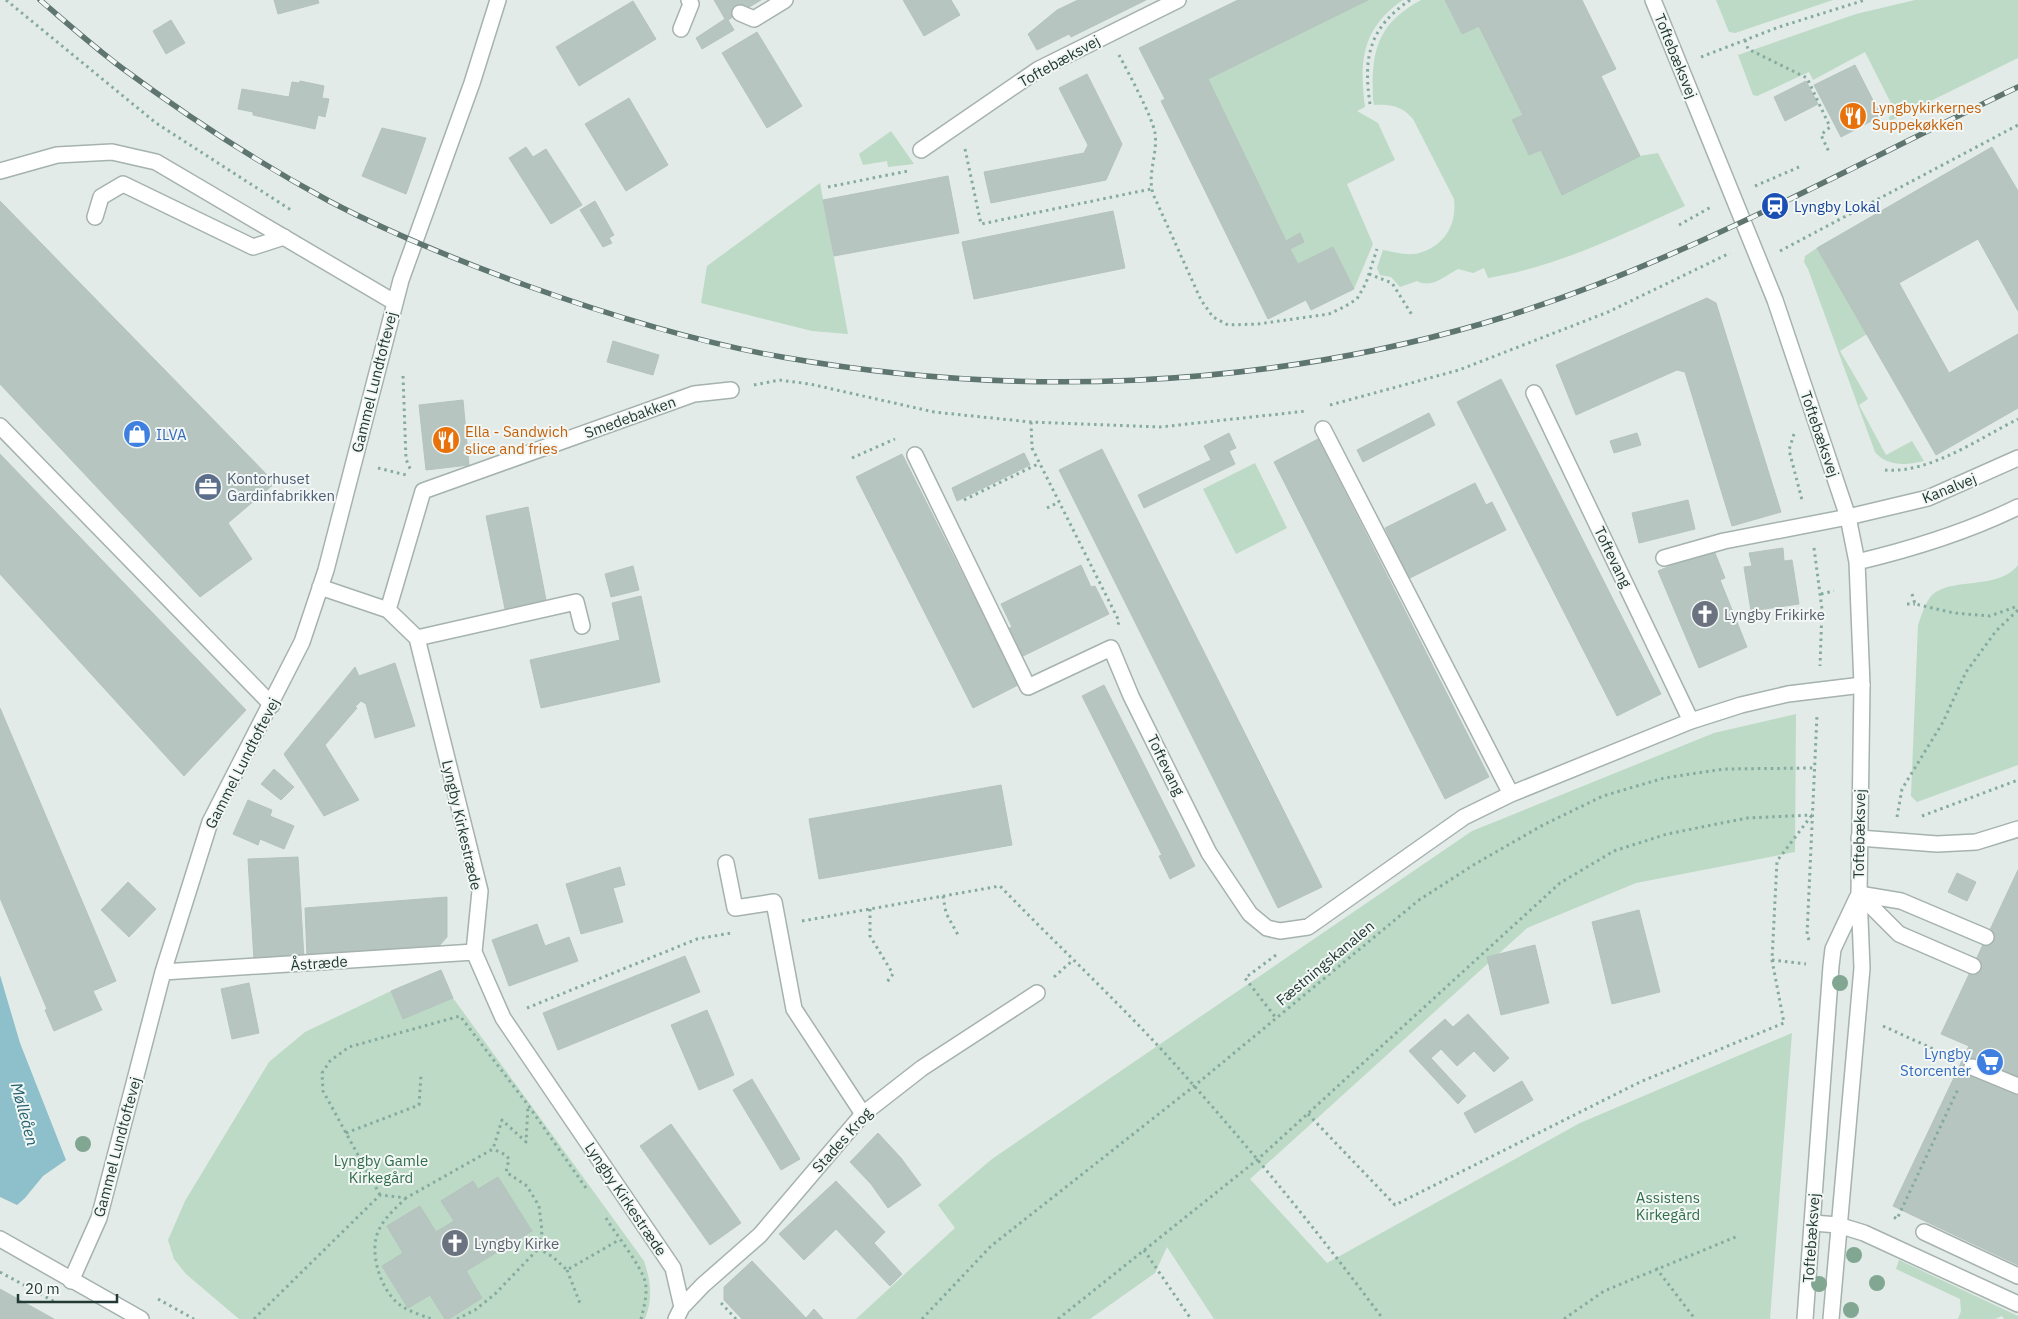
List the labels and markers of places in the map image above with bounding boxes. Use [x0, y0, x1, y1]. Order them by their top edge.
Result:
place label: Lyngbykirkernes Suppekøkken [1872, 98, 1982, 134]
restaurant icon: Lyngbykirkernes Suppekøkken [1838, 101, 1868, 131]
station icon: Lyngby Lokal [1760, 191, 1790, 221]
place label: Lyngby Lokal [1794, 197, 1880, 216]
shop icon: ILVA [122, 419, 152, 449]
place label: Ella - Sandwich slice and fries [465, 422, 568, 458]
place label: ILVA [156, 425, 187, 444]
restaurant icon: Ella - Sandwich slice and fries [431, 425, 461, 455]
place label: Kontorhuset Gardinfabrikken [227, 469, 335, 505]
office icon: Kontorhuset Gardinfabrikken [193, 472, 223, 502]
church icon: Lyngby Frikirke [1690, 599, 1720, 629]
place label: Lyngby Frikirke [1724, 605, 1825, 624]
place label: Lyngby Storcenter [1900, 1044, 1972, 1080]
supermarket icon: Lyngby Storcenter [1975, 1047, 2005, 1077]
church icon: Lyngby Kirke [440, 1228, 470, 1258]
place label: Lyngby Kirke [474, 1234, 559, 1253]

